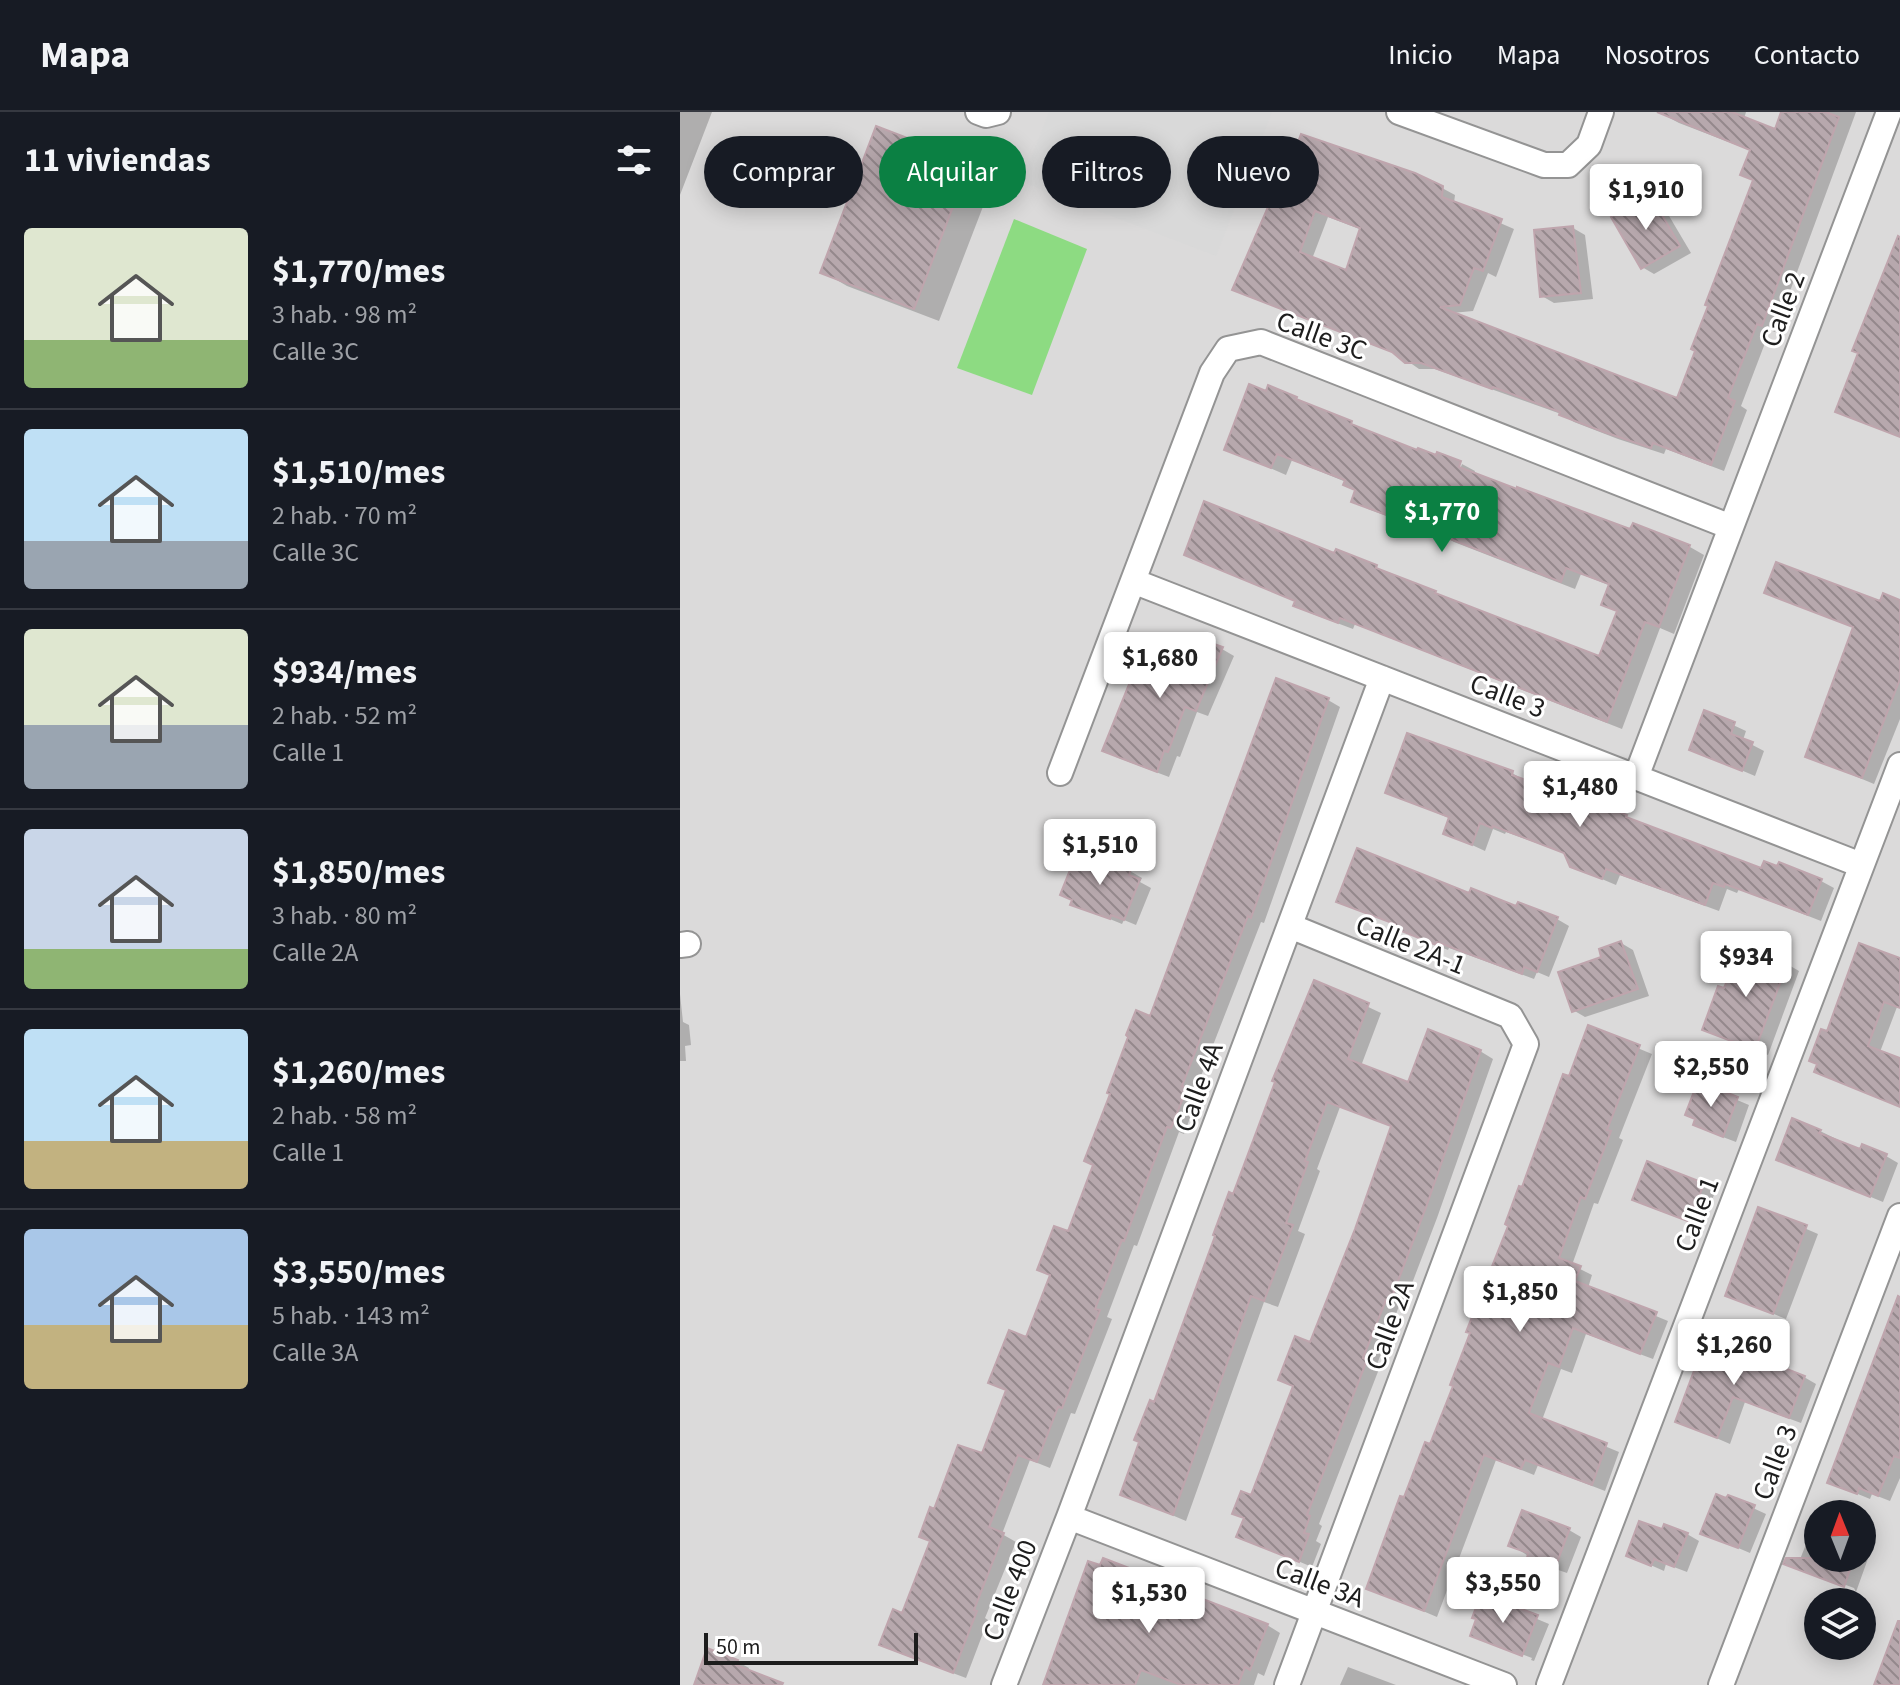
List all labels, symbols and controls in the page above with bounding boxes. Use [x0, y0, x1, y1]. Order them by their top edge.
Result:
text: Mapa [40, 28, 130, 82]
text: Inicio [1388, 35, 1453, 75]
text: Mapa [1497, 35, 1560, 75]
text: Nosotros [1604, 35, 1710, 75]
text: Contacto [1754, 35, 1860, 75]
text: 11 viviendas [24, 136, 211, 185]
chip: Comprar [704, 136, 863, 208]
chip: Alquilar [879, 136, 1026, 208]
chip: Filtros [1042, 136, 1171, 208]
chip: Nuevo [1187, 136, 1319, 208]
icon: filters [612, 138, 656, 182]
pin: $1,910 [1581, 164, 1711, 232]
text: $1,910 [1608, 171, 1684, 208]
text: $1,770/mes [272, 247, 445, 296]
icon: home [88, 260, 184, 356]
street label: Calle 2 [1750, 266, 1816, 353]
text: 3 hab. · 98 m² [272, 296, 417, 333]
street label: Calle 3C [1271, 301, 1373, 371]
text: Calle 3C [272, 333, 359, 370]
text: $1,510/mes [272, 448, 445, 497]
icon: home [88, 461, 184, 557]
pin: $1,770 [1377, 486, 1507, 554]
text: $1,770 [1404, 493, 1480, 530]
text: 2 hab. · 70 m² [272, 497, 417, 534]
text: Calle 3C [272, 534, 359, 571]
pin: $1,680 [1095, 632, 1225, 700]
text: $1,680 [1122, 639, 1198, 676]
text: $934/mes [272, 648, 417, 697]
icon: home [88, 661, 184, 757]
street label: Calle 3 [1464, 663, 1551, 729]
text: 2 hab. · 52 m² [272, 697, 417, 734]
text: Calle 1 [272, 734, 344, 771]
pin: $1,480 [1515, 761, 1645, 829]
text: $1,480 [1542, 768, 1618, 805]
pin: $1,510 [1035, 819, 1165, 887]
text: $1,510 [1062, 826, 1138, 863]
text: $1,850/mes [272, 848, 445, 897]
icon: home [88, 861, 184, 957]
text: 3 hab. · 80 m² [272, 897, 417, 934]
street label: Calle 2A-1 [1350, 905, 1472, 985]
pin: $934 [1699, 931, 1793, 999]
text: Calle 2A [272, 934, 358, 971]
text: $934 [1719, 938, 1773, 975]
street label: Calle 4A [1164, 1036, 1234, 1138]
pin: $2,550 [1646, 1041, 1776, 1109]
text: $1,260/mes [272, 1048, 445, 1097]
text: $2,550 [1673, 1048, 1749, 1085]
icon: home [88, 1061, 184, 1157]
text: 2 hab. · 58 m² [272, 1097, 417, 1134]
text: Calle 1 [272, 1134, 344, 1171]
street label: Calle 1 [1664, 1171, 1730, 1258]
text: $3,550/mes [272, 1248, 445, 1297]
icon: home [88, 1261, 184, 1357]
pin: $1,850 [1455, 1266, 1585, 1334]
text: $1,850 [1482, 1273, 1558, 1310]
street label: Calle 2A [1355, 1274, 1425, 1376]
text: 5 hab. · 143 m² [272, 1297, 430, 1334]
pin: $1,260 [1669, 1319, 1799, 1387]
text: $1,260 [1696, 1326, 1772, 1363]
text: Calle 3A [272, 1334, 358, 1371]
street label: Calle 3 [1742, 1419, 1808, 1506]
north arrow [1804, 1500, 1876, 1572]
map controls [1804, 1500, 1876, 1660]
street label: Calle 400 [972, 1534, 1048, 1647]
street label: Calle 3A [1269, 1548, 1371, 1619]
pin: $3,550 [1438, 1557, 1568, 1625]
text: $3,550 [1465, 1564, 1541, 1601]
pin: $1,530 [1084, 1567, 1214, 1635]
text: $1,530 [1111, 1574, 1187, 1611]
button: layers [1804, 1588, 1876, 1660]
scale bar [704, 1629, 918, 1665]
text: 50 m [716, 1631, 761, 1663]

